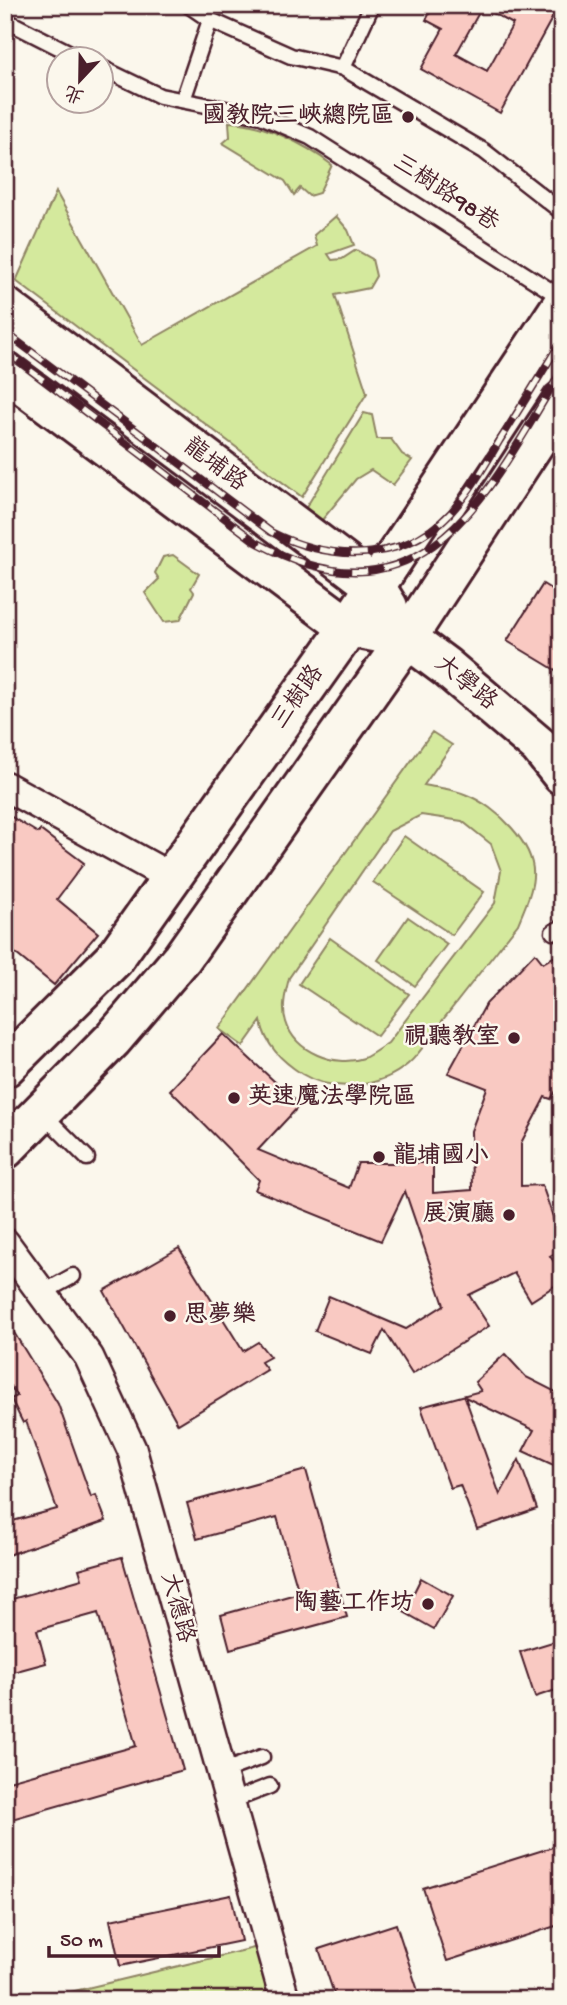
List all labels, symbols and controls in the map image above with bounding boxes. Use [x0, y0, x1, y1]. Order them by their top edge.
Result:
north arrow [46, 46, 116, 116]
text: 北 [62, 78, 88, 107]
place label: 國教院三峽總院區 [202, 102, 394, 132]
marker: 國教院三峽總院區 [400, 109, 416, 125]
street label: 三樹路98巷 [386, 147, 505, 239]
street label: 龍埔路 [177, 431, 253, 499]
street label: 大學路 [428, 649, 503, 718]
street label: 三樹路 [265, 659, 332, 736]
place label: 視聽教室 [404, 1023, 500, 1053]
marker: 視聽教室 [506, 1030, 522, 1046]
place label: 英速魔法學院區 [248, 1083, 416, 1113]
marker: 英速魔法學院區 [226, 1090, 242, 1106]
place label: 龍埔國小 [393, 1142, 489, 1172]
marker: 龍埔國小 [371, 1149, 387, 1165]
place label: 展演廳 [423, 1199, 495, 1230]
marker: 展演廳 [501, 1207, 517, 1223]
place label: 思夢樂 [184, 1301, 256, 1331]
marker: 思夢樂 [162, 1308, 178, 1324]
street label: 大德路 [153, 1569, 201, 1647]
place label: 陶藝工作坊 [294, 1589, 414, 1619]
marker: 陶藝工作坊 [420, 1596, 436, 1612]
scale bar [49, 1914, 219, 1958]
text: 50 m [60, 1930, 103, 1955]

